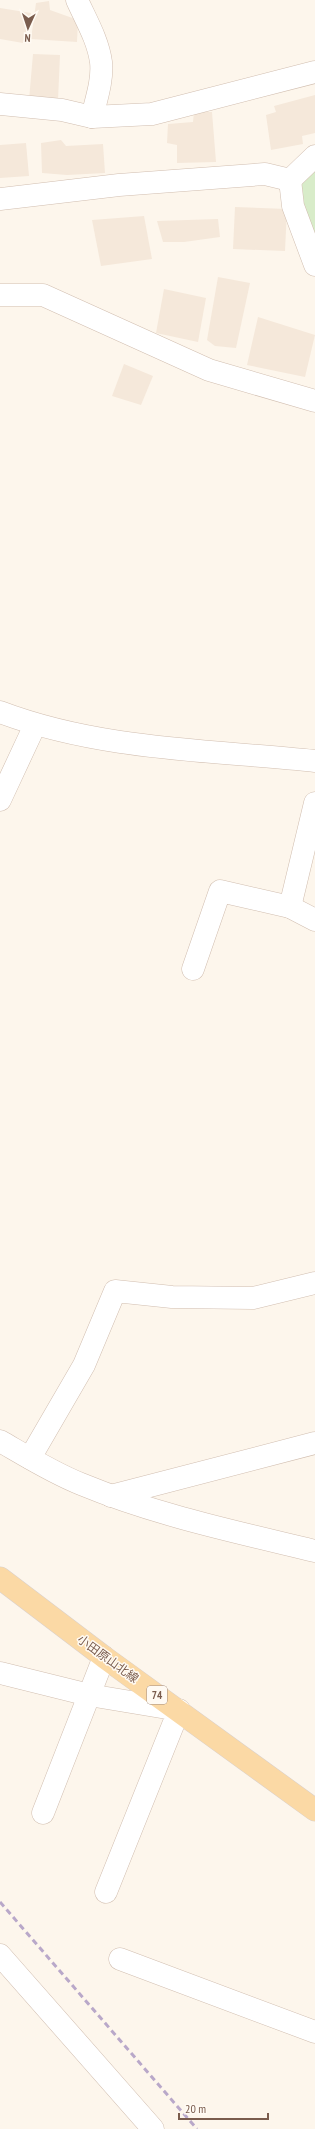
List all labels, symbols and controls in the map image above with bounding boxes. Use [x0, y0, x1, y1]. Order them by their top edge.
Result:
north arrow [8, 8, 48, 48]
text: N [24, 31, 31, 45]
street label: 小田原山北線 [75, 1631, 142, 1686]
road number: 74 [147, 1686, 167, 1704]
scale bar [179, 2095, 268, 2121]
text: 20 m [185, 2101, 206, 2116]

